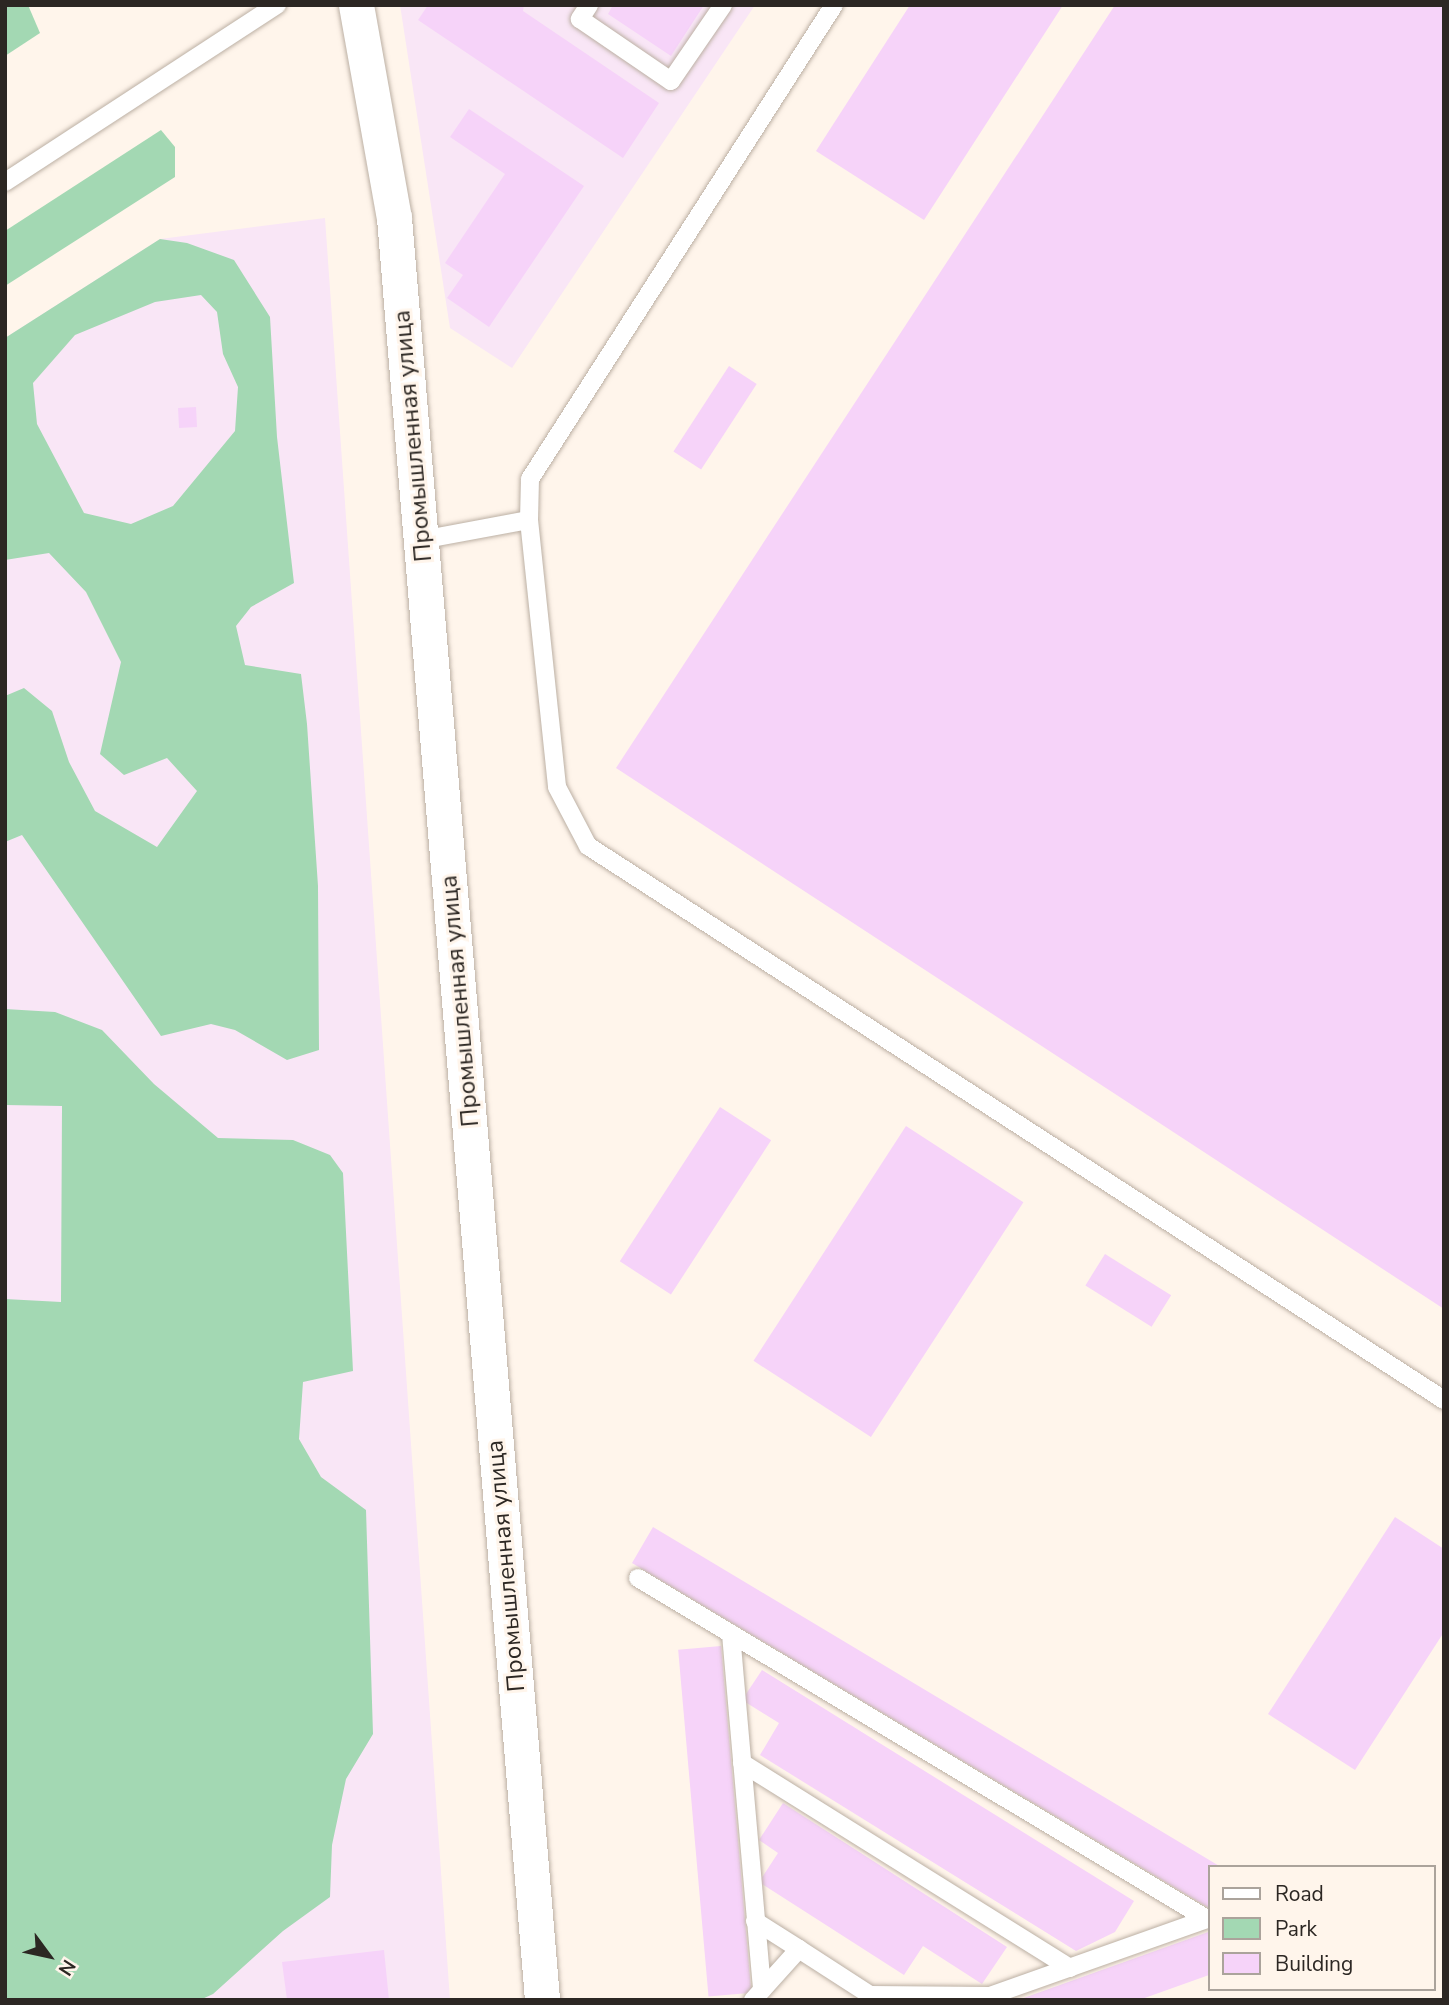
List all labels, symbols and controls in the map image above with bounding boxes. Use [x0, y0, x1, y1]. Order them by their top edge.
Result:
street label: Промышленная улица [388, 309, 438, 563]
street label: Промышленная улица [435, 874, 485, 1128]
street label: Промышленная улица [481, 1439, 531, 1693]
legend [1208, 1865, 1435, 1991]
text: Road [1275, 1880, 1324, 1908]
text: Park [1275, 1915, 1317, 1943]
north arrow [14, 1921, 84, 1991]
text: Building [1275, 1950, 1353, 1978]
text: N [52, 1954, 81, 1980]

